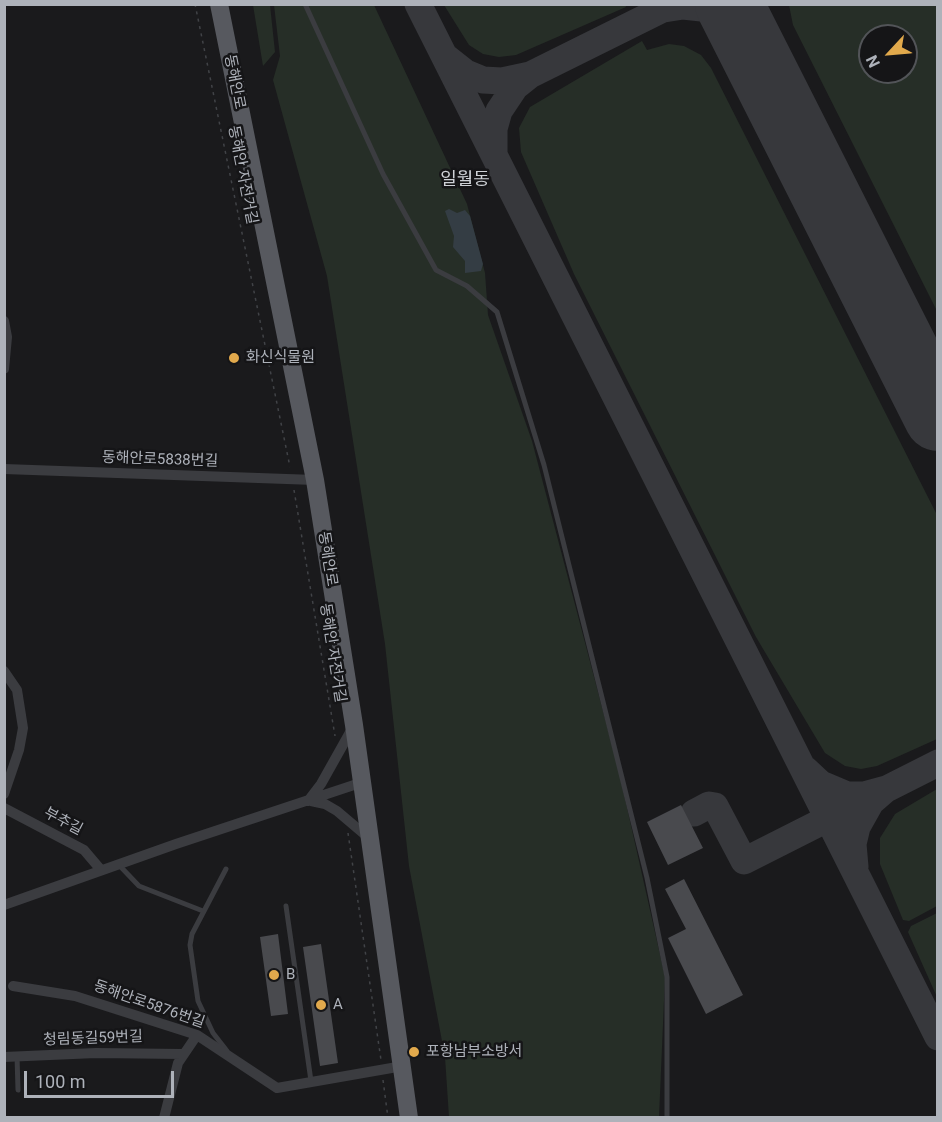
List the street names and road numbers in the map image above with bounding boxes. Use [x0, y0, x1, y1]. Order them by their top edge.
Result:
street label: 동해안로 [220, 53, 248, 111]
street label: 동해안 자전거길 [224, 124, 260, 226]
street label: 동해안로5838번길 [101, 449, 219, 471]
street label: 동해안로 [314, 530, 340, 588]
street label: 동해안 자전거길 [315, 602, 349, 704]
street label: 부추길 [40, 804, 86, 840]
street label: 동해안로5876번길 [91, 978, 207, 1032]
street label: 청림동길59번길 [43, 1028, 143, 1050]

